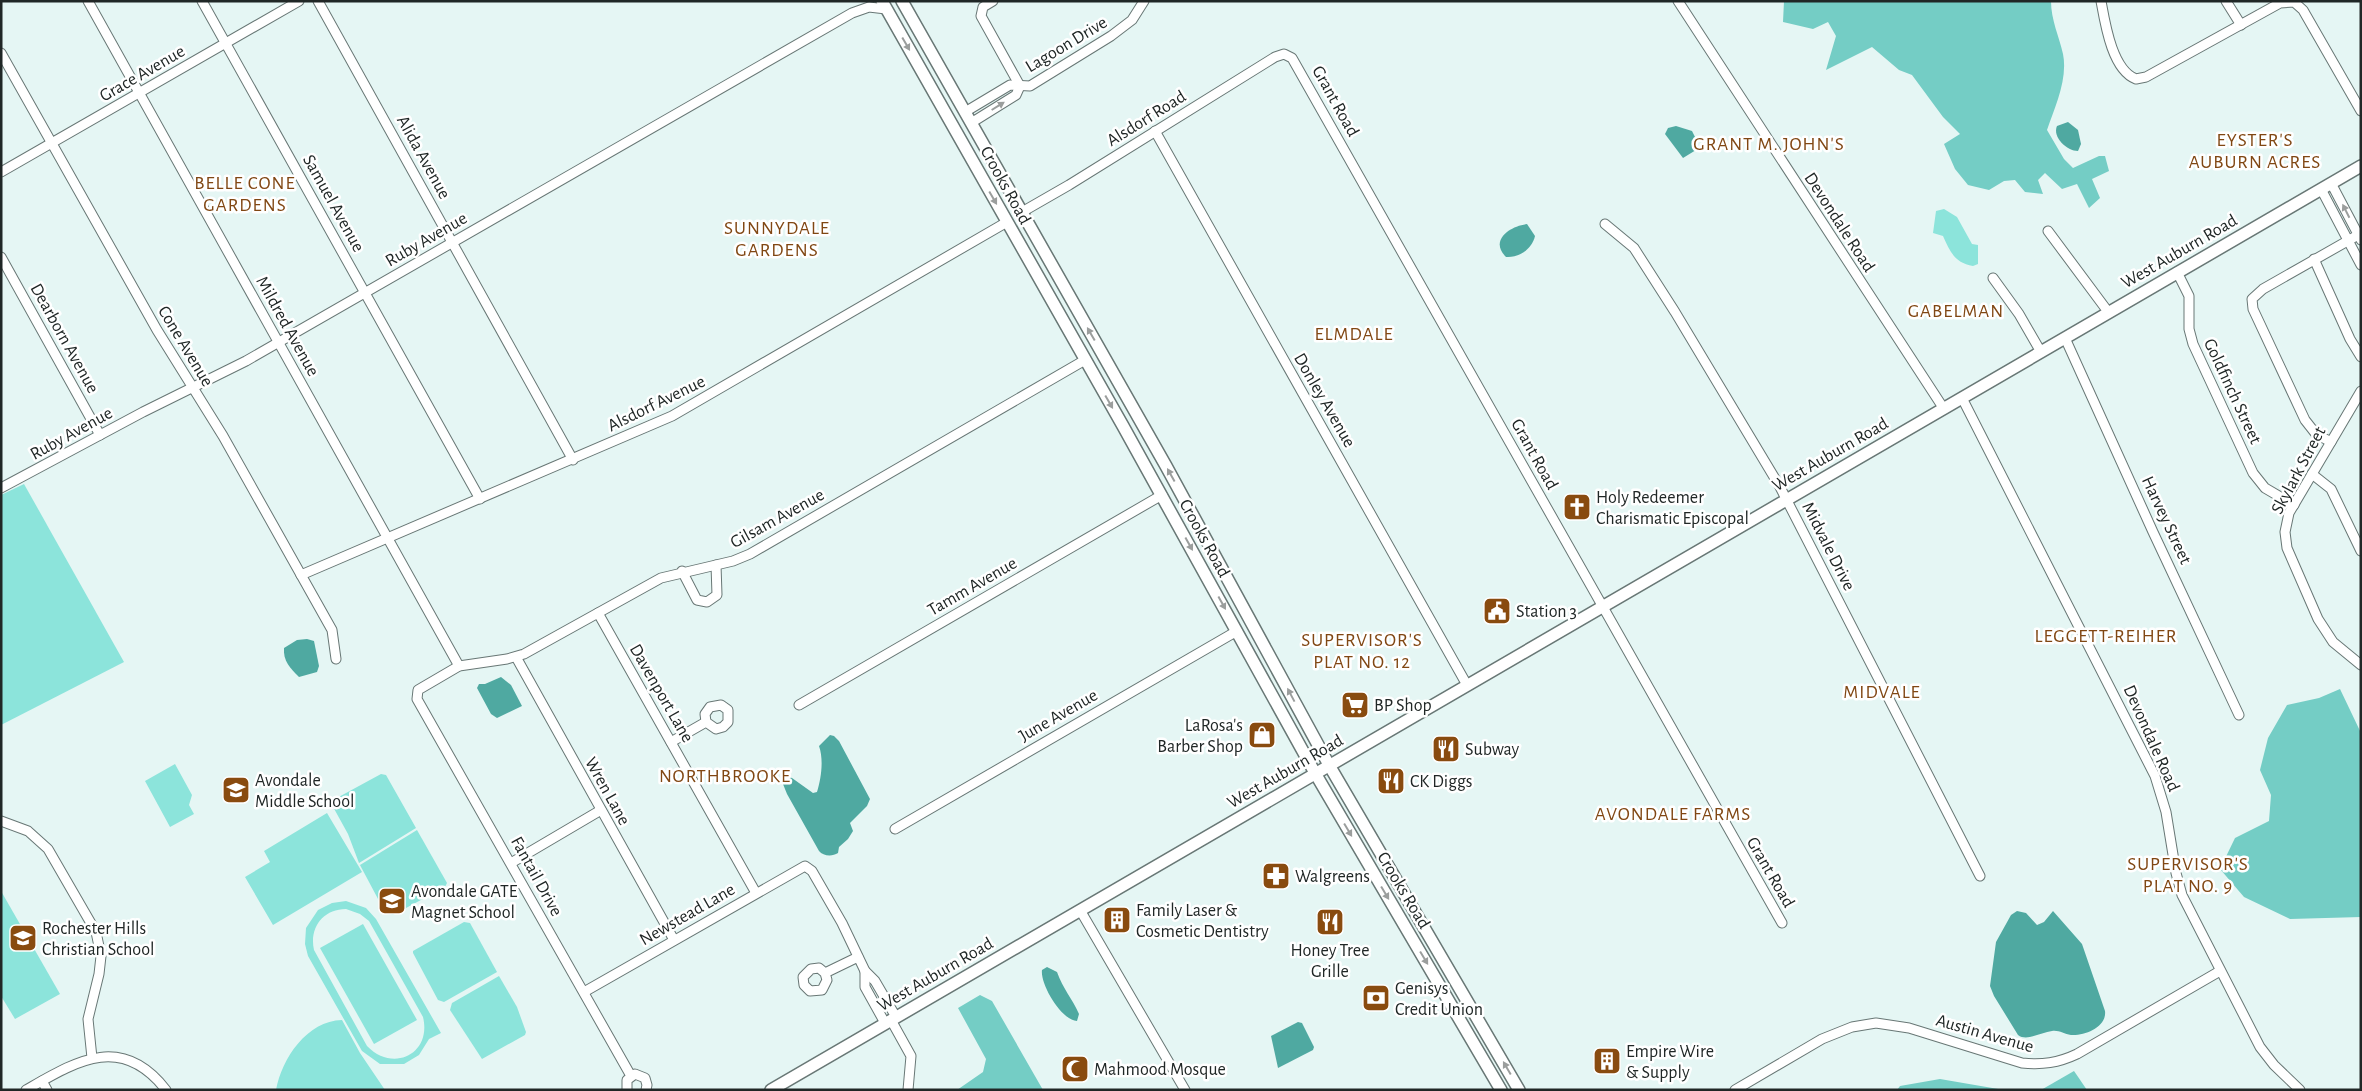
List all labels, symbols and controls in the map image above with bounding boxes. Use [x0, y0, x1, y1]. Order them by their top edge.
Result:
street label: Lagoon Drive [1023, 14, 1110, 76]
one-way arrow [902, 36, 910, 51]
street label: Grace Avenue [97, 42, 188, 105]
street label: Grant Road [1308, 63, 1362, 140]
street label: Alsdorf Road [1104, 87, 1189, 150]
one-way arrow [991, 102, 1004, 111]
street label: Alida Avenue [393, 113, 453, 202]
district label: EYSTER'S AUBURN ACRES [2189, 131, 2321, 172]
district label: GRANT M. JOHN'S [1693, 135, 1845, 154]
street label: Crooks Road [976, 143, 1034, 228]
street label: Samuel Avenue [299, 152, 367, 255]
street label: Devondale Road [1800, 170, 1878, 275]
district label: BELLE CONE GARDENS [194, 174, 296, 215]
one-way arrow [989, 191, 997, 205]
one-way arrow [2342, 204, 2350, 219]
street label: Ruby Avenue [383, 209, 470, 270]
street label: West Auburn Road [2119, 211, 2240, 292]
district label: SUNNYDALE GARDENS [724, 219, 830, 260]
street label: Mildred Avenue [252, 273, 322, 379]
street label: Dearborn Avenue [27, 281, 102, 396]
district label: GABELMAN [1908, 302, 2004, 321]
street label: Cone Avenue [154, 303, 216, 390]
district label: ELMDALE [1314, 325, 1394, 344]
one-way arrow [1087, 327, 1095, 341]
street label: Goldfinch Street [2200, 336, 2264, 447]
street label: Donley Avenue [1290, 350, 1358, 451]
street label: Alsdorf Avenue [605, 373, 708, 435]
one-way arrow [1105, 396, 1114, 409]
street label: Ruby Avenue [27, 404, 116, 464]
street label: West Auburn Road [1770, 414, 1891, 495]
street label: Grant Road [1507, 416, 1561, 493]
street label: Skylark Street [2268, 424, 2330, 517]
one-way arrow [1167, 468, 1175, 483]
street label: Harvey Street [2138, 474, 2194, 567]
street label: Gilsam Avenue [728, 486, 827, 552]
place label: Holy Redeemer Charismatic Episcopal [1596, 489, 1749, 528]
church icon: Holy Redeemer Charismatic Episcopal [1562, 492, 1592, 522]
street label: Crooks Road [1175, 496, 1233, 581]
street label: Midvale Drive [1798, 499, 1858, 594]
one-way arrow [1185, 536, 1193, 551]
street label: Tamm Avenue [925, 554, 1020, 620]
one-way arrow [1217, 596, 1226, 610]
public building icon: Station 3 [1482, 596, 1512, 626]
place label: Station 3 [1516, 603, 1577, 621]
district label: LEGGETT-REIHER [2035, 627, 2177, 646]
district label: SUPERVISOR'S PLAT NO. 12 [1301, 631, 1423, 672]
street label: Davenport Lane [626, 641, 696, 746]
street label: Devondale Road [2120, 682, 2183, 794]
district label: MIDVALE [1843, 683, 1921, 702]
street label: June Avenue [1016, 686, 1101, 746]
one-way arrow [1287, 687, 1295, 702]
supermarket icon: BP Shop [1340, 690, 1370, 720]
place label: BP Shop [1374, 697, 1432, 715]
place label: LaRosa's Barber Shop [1157, 717, 1243, 756]
shop icon: LaRosa's Barber Shop [1247, 720, 1277, 750]
street label: West Auburn Road [1225, 731, 1346, 812]
restaurant icon: Subway [1431, 734, 1461, 764]
place label: Subway [1465, 741, 1520, 759]
street label: Wren Lane [581, 754, 633, 829]
restaurant icon: CK Diggs [1376, 766, 1406, 796]
district label: NORTHBROOKE [659, 767, 791, 786]
place label: Avondale Middle School [255, 772, 354, 811]
place label: CK Diggs [1410, 773, 1472, 791]
school or university icon: Avondale Middle School [221, 775, 251, 805]
district label: AVONDALE FARMS [1595, 805, 1751, 824]
one-way arrow [1344, 824, 1353, 837]
street label: Fantail Drive [507, 834, 565, 919]
street label: Grant Road [1743, 834, 1797, 911]
street label: Crooks Road [1373, 849, 1433, 932]
district label: SUPERVISOR'S PLAT NO. 9 [2127, 855, 2249, 896]
pharmacy icon: Walgreens [1261, 861, 1291, 891]
place label: Walgreens [1295, 868, 1370, 886]
street label: Newstead Lane [637, 880, 738, 949]
place label: Avondale GATE Magnet School [411, 883, 518, 922]
school or university icon: Avondale GATE Magnet School [377, 886, 407, 916]
one-way arrow [1380, 886, 1389, 899]
place label: Family Laser & Cosmetic Dentistry [1136, 902, 1269, 941]
building icon: Family Laser & Cosmetic Dentistry [1102, 905, 1132, 935]
restaurant icon: Honey Tree Grille [1315, 907, 1345, 937]
place label: Rochester Hills Christian School [42, 920, 154, 959]
school or university icon: Rochester Hills Christian School [8, 923, 38, 953]
street label: West Auburn Road [875, 934, 996, 1015]
place label: Honey Tree Grille [1291, 942, 1369, 981]
one-way arrow [1419, 952, 1428, 965]
place label: Genisys Credit Union [1395, 980, 1483, 1019]
bank icon: Genisys Credit Union [1361, 983, 1391, 1013]
street label: Austin Avenue [1934, 1011, 2036, 1056]
place label: Empire Wire & Supply [1626, 1043, 1714, 1082]
building icon: Empire Wire & Supply [1592, 1046, 1622, 1076]
mosque icon: Mahmood Mosque [1060, 1054, 1090, 1084]
place label: Mahmood Mosque [1094, 1061, 1226, 1079]
one-way arrow [1502, 1061, 1511, 1075]

